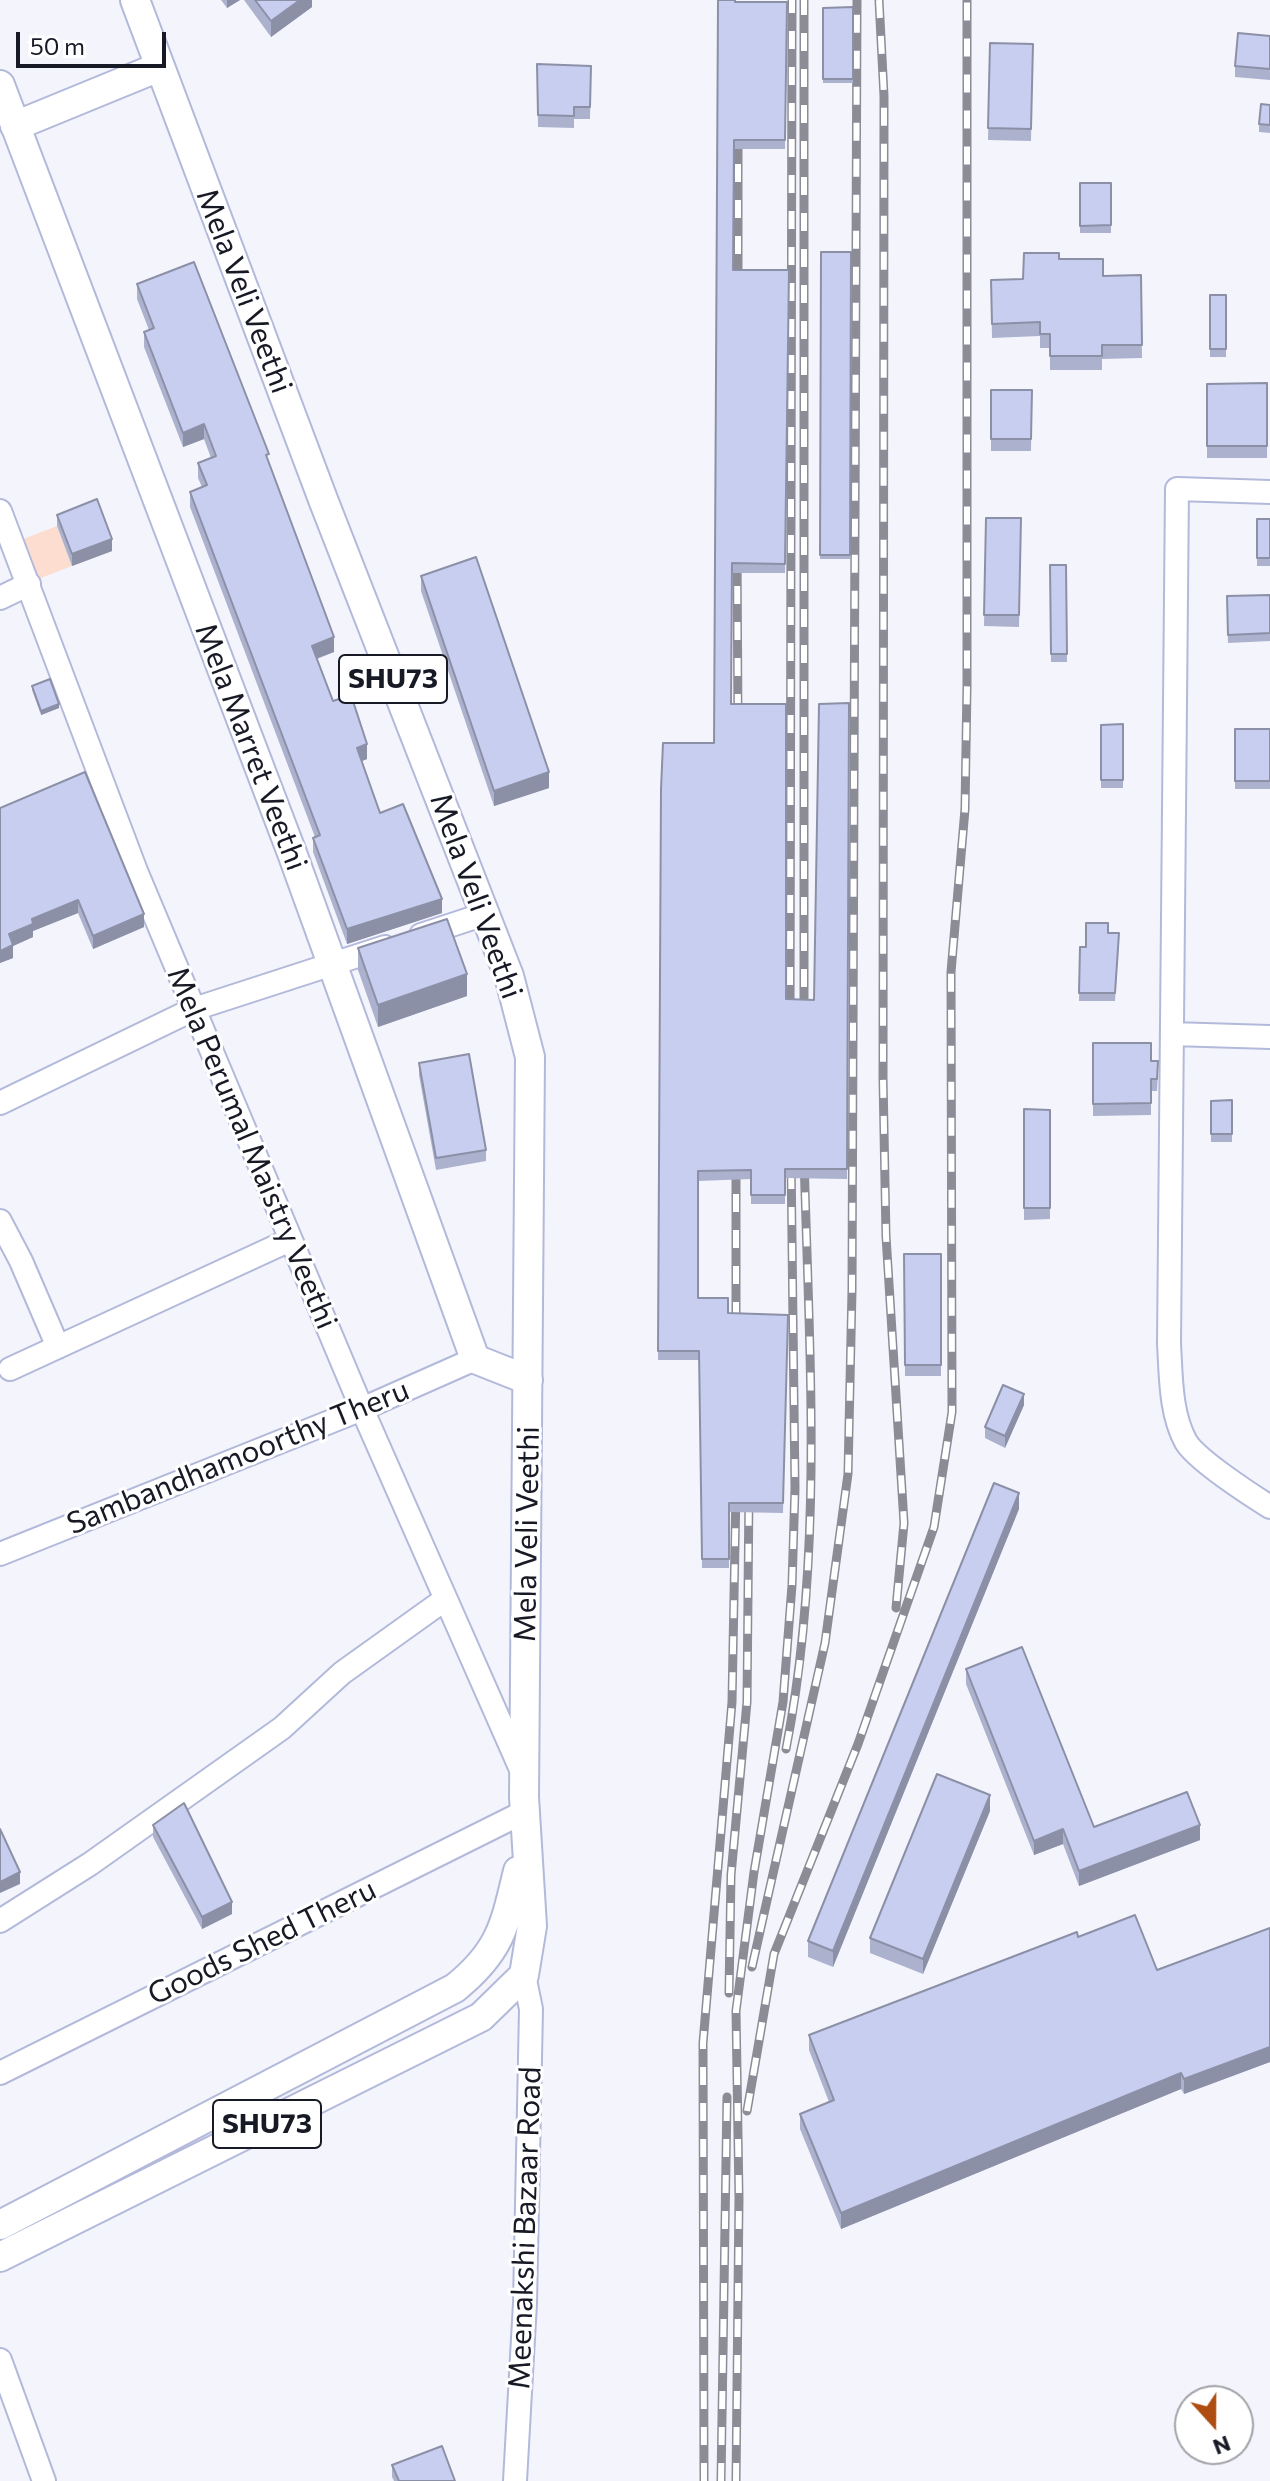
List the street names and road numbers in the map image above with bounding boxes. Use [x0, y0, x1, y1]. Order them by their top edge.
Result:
street label: Mela Veli Veethi [188, 184, 300, 398]
street label: Mela Marret Veethi [187, 618, 315, 876]
road number: SHU73 [339, 655, 447, 703]
street label: Mela Veli Veethi [422, 788, 530, 1004]
street label: Mela Perumal Maistry Veethi [159, 962, 345, 1334]
street label: Sambandhamoorthy Theru [62, 1372, 414, 1542]
street label: Mela Veli Veethi [507, 1426, 547, 1642]
street label: Goods Shed Theru [142, 1871, 382, 2013]
street label: Meenakshi Bazaar Road [501, 2066, 549, 2390]
road number: SHU73 [213, 2100, 321, 2148]

